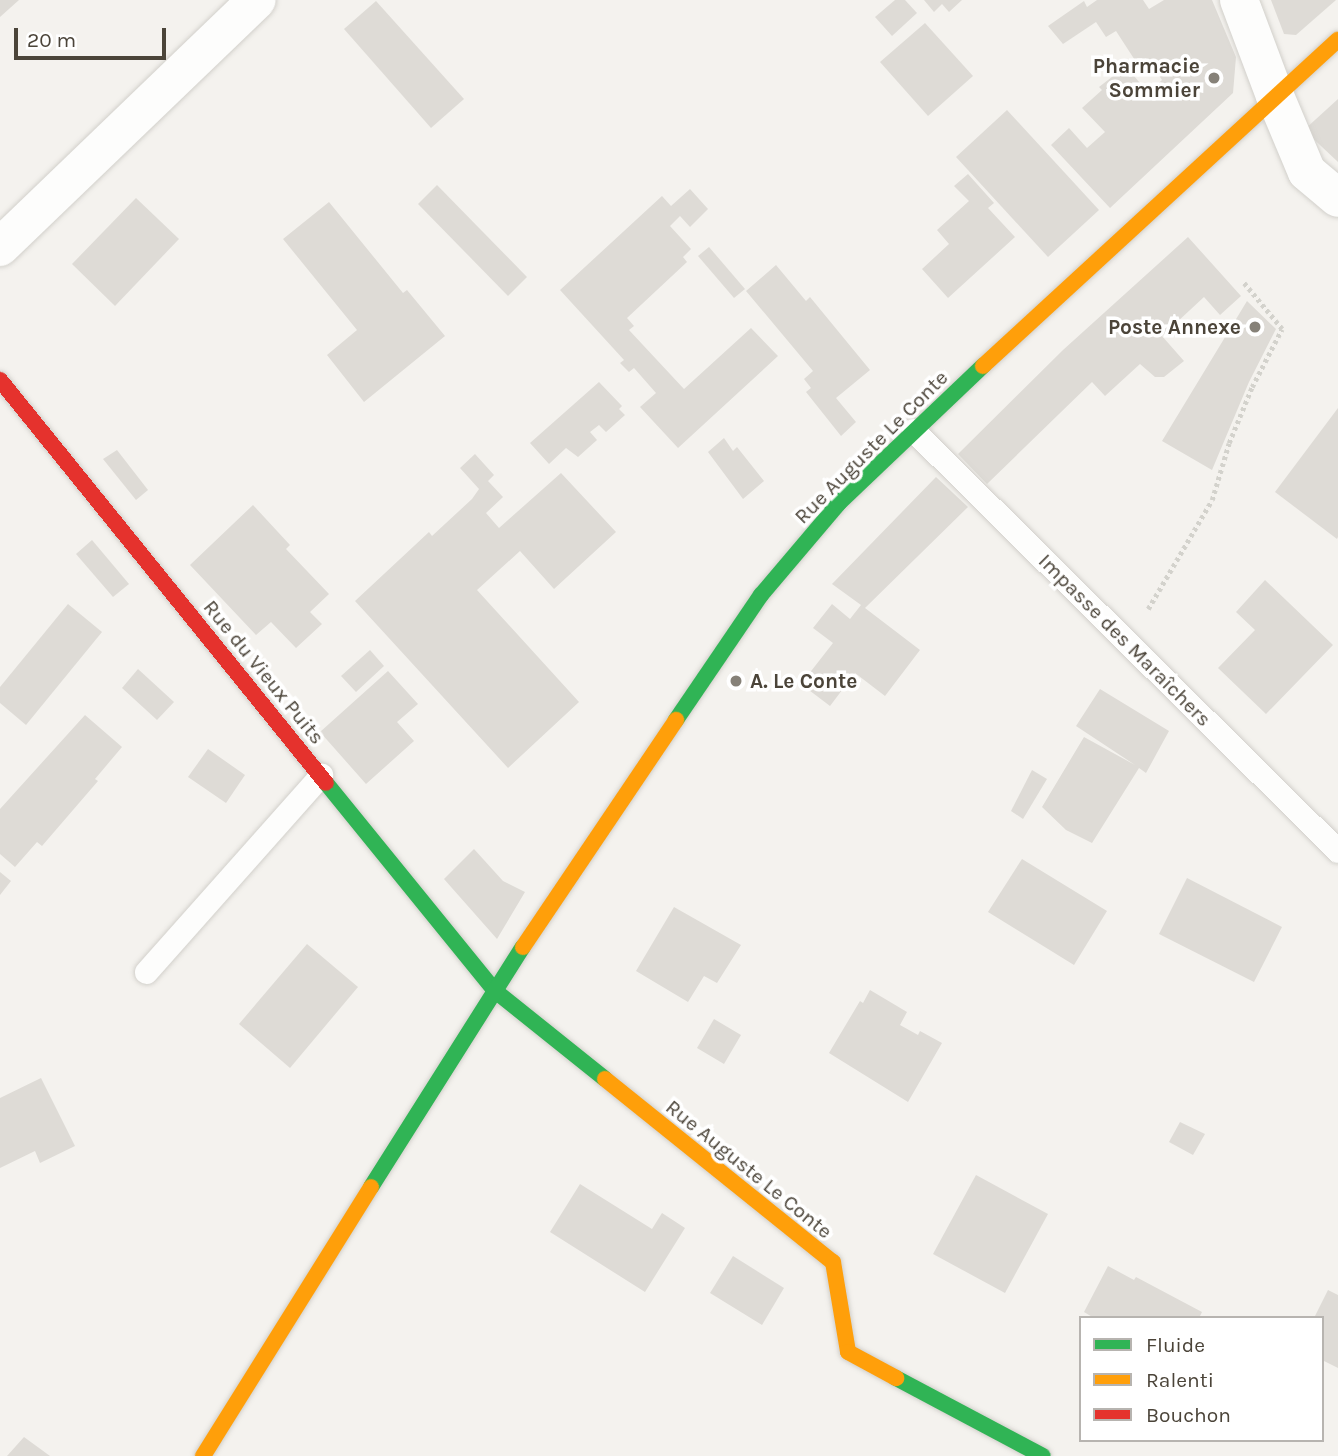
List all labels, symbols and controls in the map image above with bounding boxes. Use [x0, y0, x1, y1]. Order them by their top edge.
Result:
scale bar [18, 14, 170, 58]
text: 20 m [27, 28, 76, 52]
place label: Pharmacie Sommier [1093, 53, 1200, 103]
marker: Pharmacie Sommier [1206, 70, 1222, 86]
place label: Poste Annexe [1108, 314, 1241, 340]
marker: Poste Annexe [1247, 319, 1263, 335]
street label: Rue Auguste Le Conte [789, 365, 953, 529]
street label: Impasse des Maraîchers [1033, 548, 1217, 732]
street label: Rue du Vieux Puits [198, 595, 330, 749]
place label: A. Le Conte [750, 668, 857, 694]
marker: A. Le Conte [728, 673, 744, 689]
street label: Rue Auguste Le Conte [661, 1094, 837, 1244]
legend [1079, 1316, 1324, 1442]
text: Fluide [1146, 1333, 1205, 1357]
text: Ralenti [1146, 1368, 1214, 1392]
text: Bouchon [1146, 1403, 1231, 1427]

